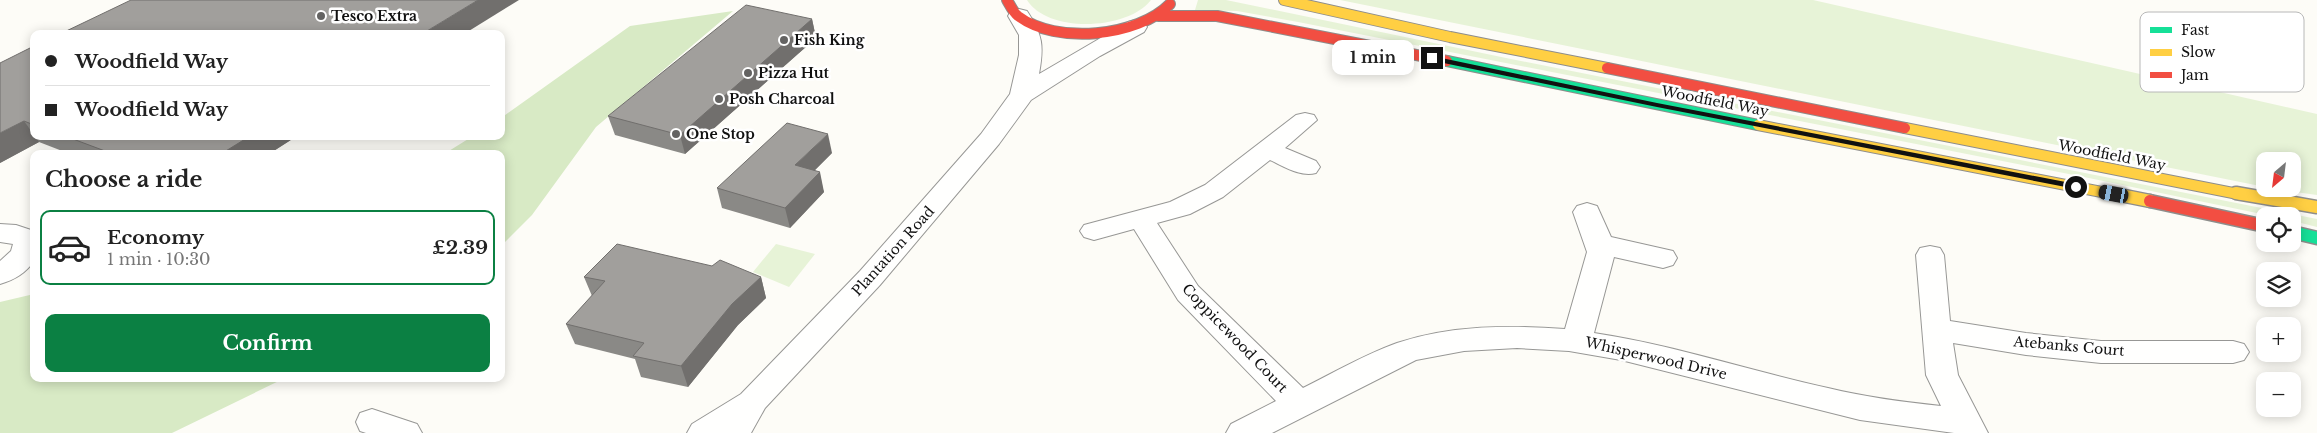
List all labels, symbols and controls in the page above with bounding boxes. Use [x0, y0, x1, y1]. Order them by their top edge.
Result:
place label: Tesco Extra [331, 7, 417, 25]
marker: Tesco Extra [315, 10, 327, 22]
legend [2140, 12, 2304, 92]
text: Fast [2181, 21, 2210, 39]
place label: Fish King [794, 31, 865, 49]
marker: Fish King [778, 34, 790, 46]
callout: 1 min [1332, 40, 1414, 76]
text: Slow [2181, 43, 2215, 61]
text: 1 min [1350, 47, 1396, 67]
route end [1421, 47, 1443, 69]
text: Woodfield Way [75, 50, 228, 73]
place label: Pizza Hut [758, 64, 830, 82]
text: Jam [2179, 66, 2209, 84]
marker: Pizza Hut [742, 67, 754, 79]
street label: Woodfield Way [1659, 82, 1770, 120]
place label: Posh Charcoal [729, 90, 835, 108]
marker: Posh Charcoal [713, 93, 725, 105]
text: Woodfield Way [75, 98, 228, 121]
place label: One Stop [686, 125, 755, 143]
marker: One Stop [670, 128, 682, 140]
street label: Woodfield Way [2056, 136, 2167, 174]
north arrow [2256, 152, 2301, 198]
map controls [2256, 152, 2301, 417]
text: Choose a ride [45, 166, 202, 193]
route start [2065, 176, 2087, 198]
car [2097, 184, 2130, 204]
street label: Plantation Road [848, 202, 938, 300]
button: locate [2256, 207, 2301, 252]
icon: car [47, 225, 92, 270]
text: Economy [107, 226, 204, 249]
text: £2.39 [432, 236, 488, 259]
text: 1 min · 10:30 [107, 249, 211, 269]
button: layers [2256, 262, 2301, 307]
street label: Coppicewood Court [1178, 280, 1292, 397]
button: Confirm [45, 314, 490, 372]
button: + [2256, 317, 2301, 362]
street label: Atebanks Court [2012, 332, 2126, 360]
street label: Whisperwood Drive [1582, 333, 1729, 383]
button: − [2256, 372, 2301, 417]

